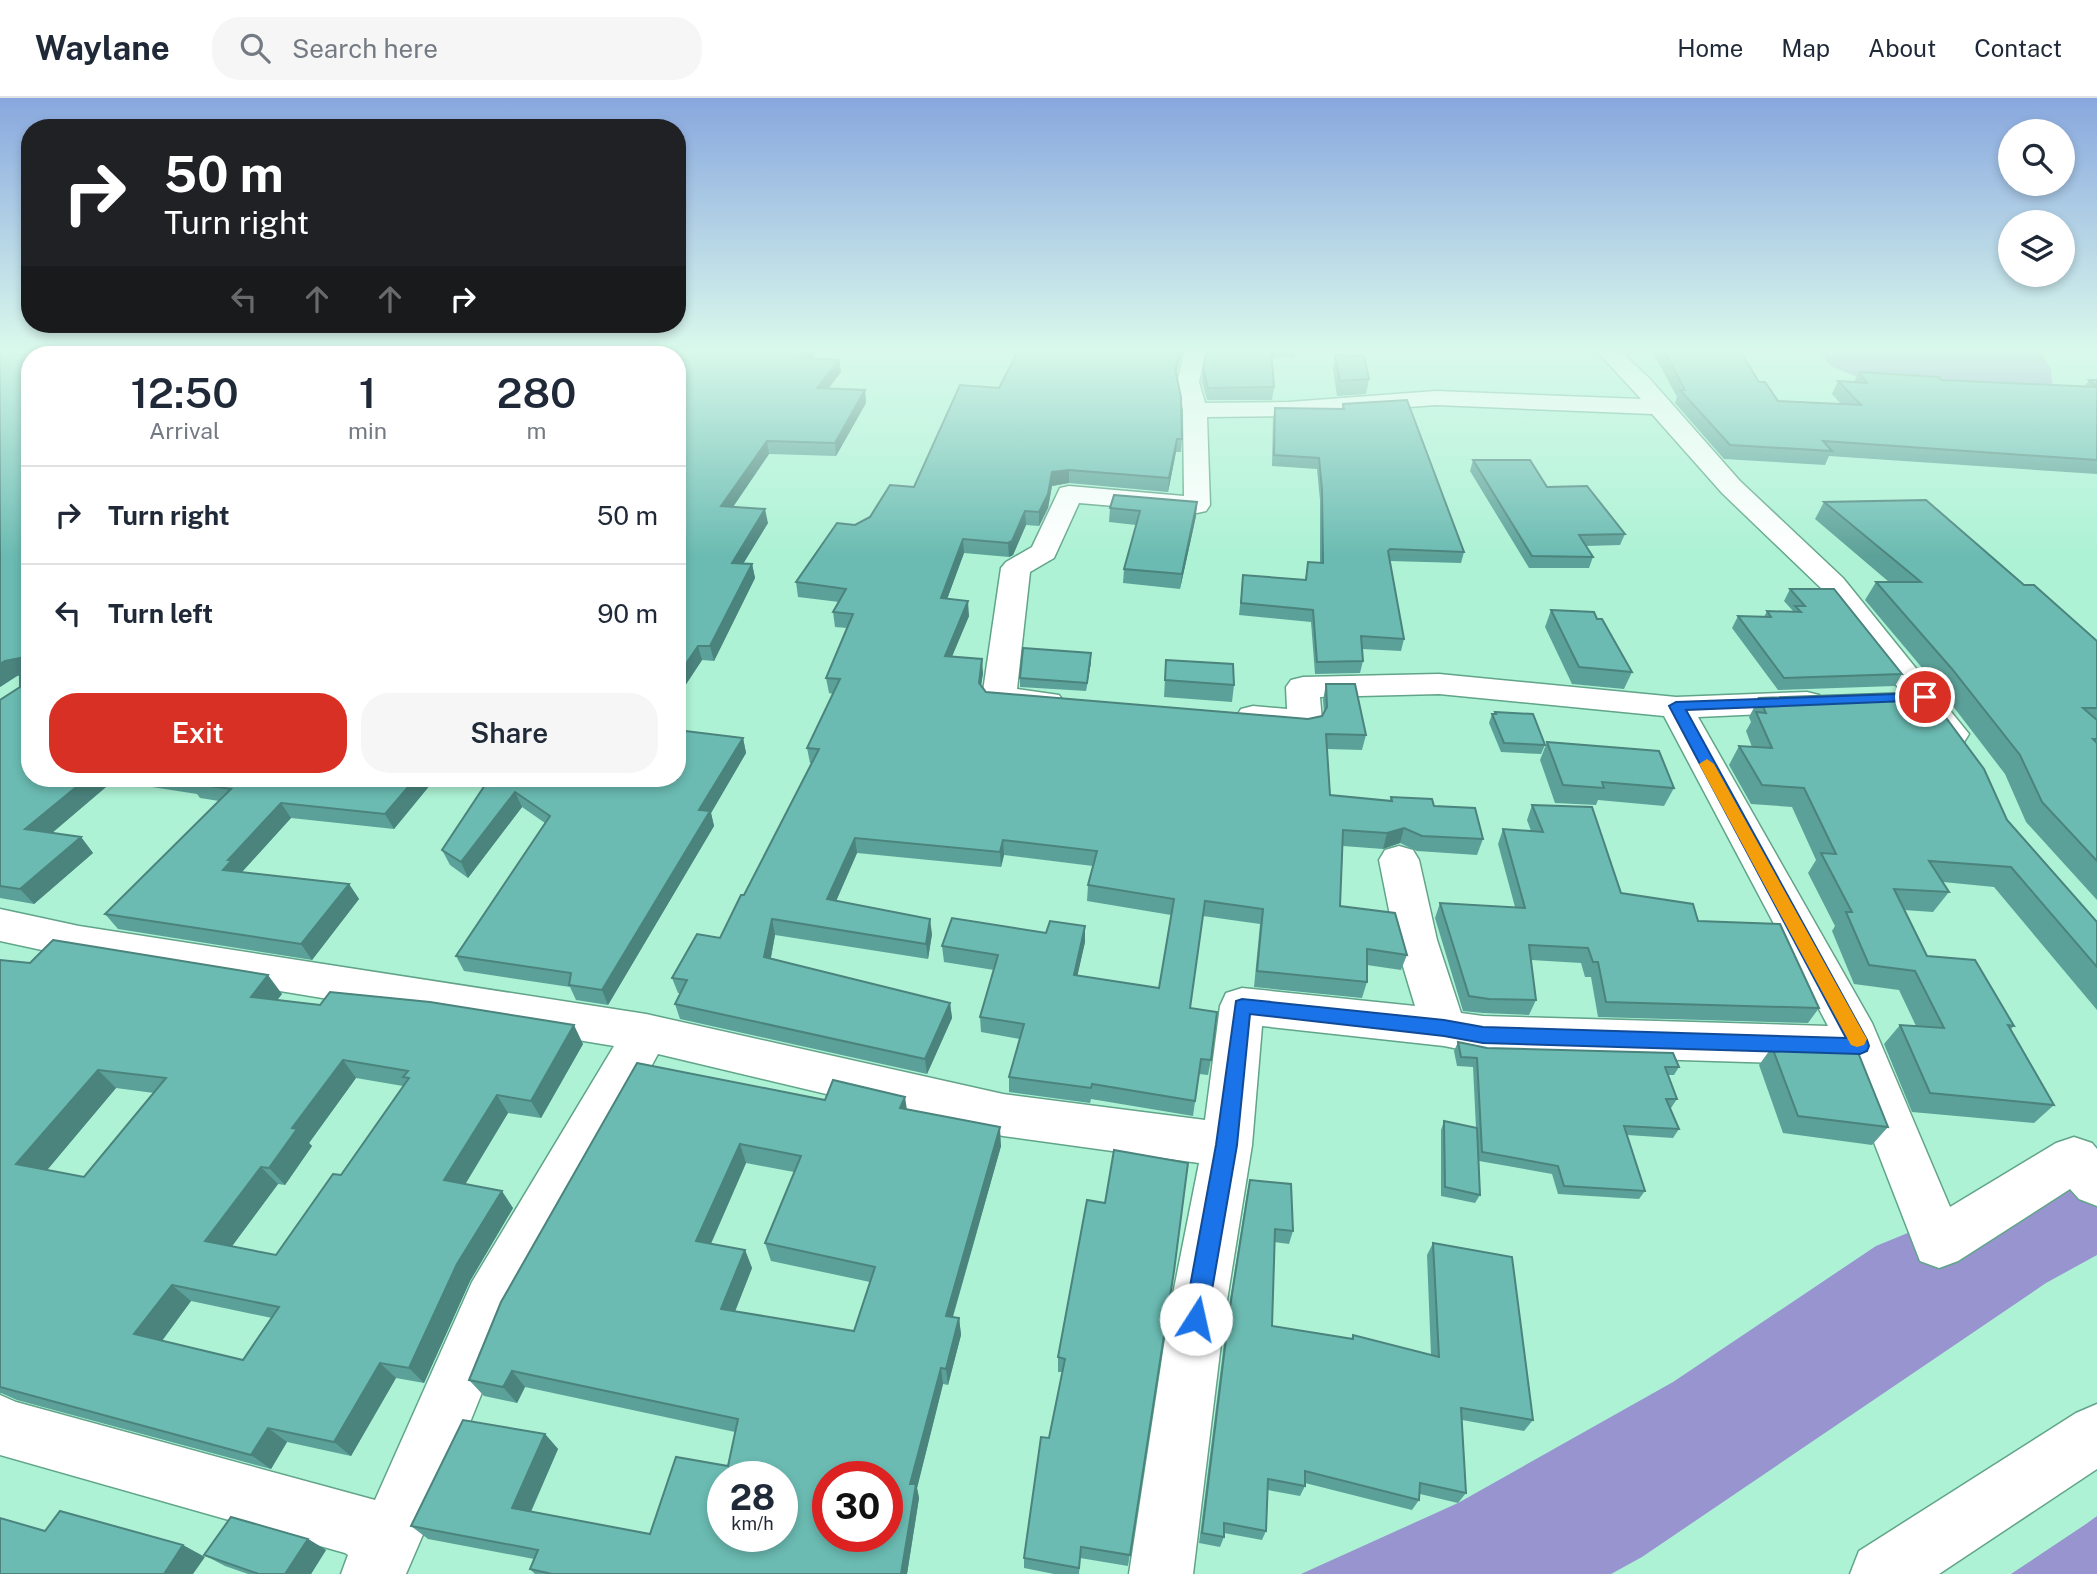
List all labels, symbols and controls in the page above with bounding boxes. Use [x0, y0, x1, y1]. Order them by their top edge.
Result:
search box [212, 17, 702, 80]
text: Waylane [35, 29, 170, 67]
icon: search [236, 29, 274, 67]
text: Search here [292, 33, 438, 64]
text: Home [1677, 34, 1743, 62]
text: Map [1781, 34, 1830, 62]
text: About [1868, 34, 1936, 62]
text: Contact [1974, 34, 2062, 62]
map controls [1998, 119, 2075, 287]
button: search [1998, 119, 2075, 196]
text: 50 m [164, 145, 284, 203]
icon: right [49, 147, 140, 238]
text: Turn right [164, 204, 309, 241]
button: layers [1998, 210, 2075, 287]
icon: left [225, 280, 263, 318]
icon: ahead [298, 280, 336, 318]
icon: ahead [371, 280, 409, 318]
icon: right [444, 280, 482, 318]
text: 12:50 [130, 368, 239, 417]
text: 1 [359, 368, 376, 417]
text: 280 [497, 368, 577, 417]
text: Arrival [149, 417, 220, 444]
text: min [348, 417, 387, 444]
text: m [527, 417, 546, 444]
icon: right [49, 496, 87, 534]
text: Turn right [108, 500, 230, 531]
text: 50 m [597, 500, 658, 531]
icon: left [49, 594, 87, 632]
text: Turn left [108, 598, 213, 629]
text: 90 m [597, 598, 658, 629]
pin [1895, 667, 1955, 727]
icon: arrive [1906, 678, 1944, 716]
button: Exit [49, 693, 347, 773]
button: Share [361, 693, 658, 773]
position arrow [1159, 1282, 1233, 1356]
speed limit sign: 30 [812, 1461, 903, 1552]
text: 28 [730, 1477, 775, 1518]
text: km/h [731, 1513, 774, 1534]

